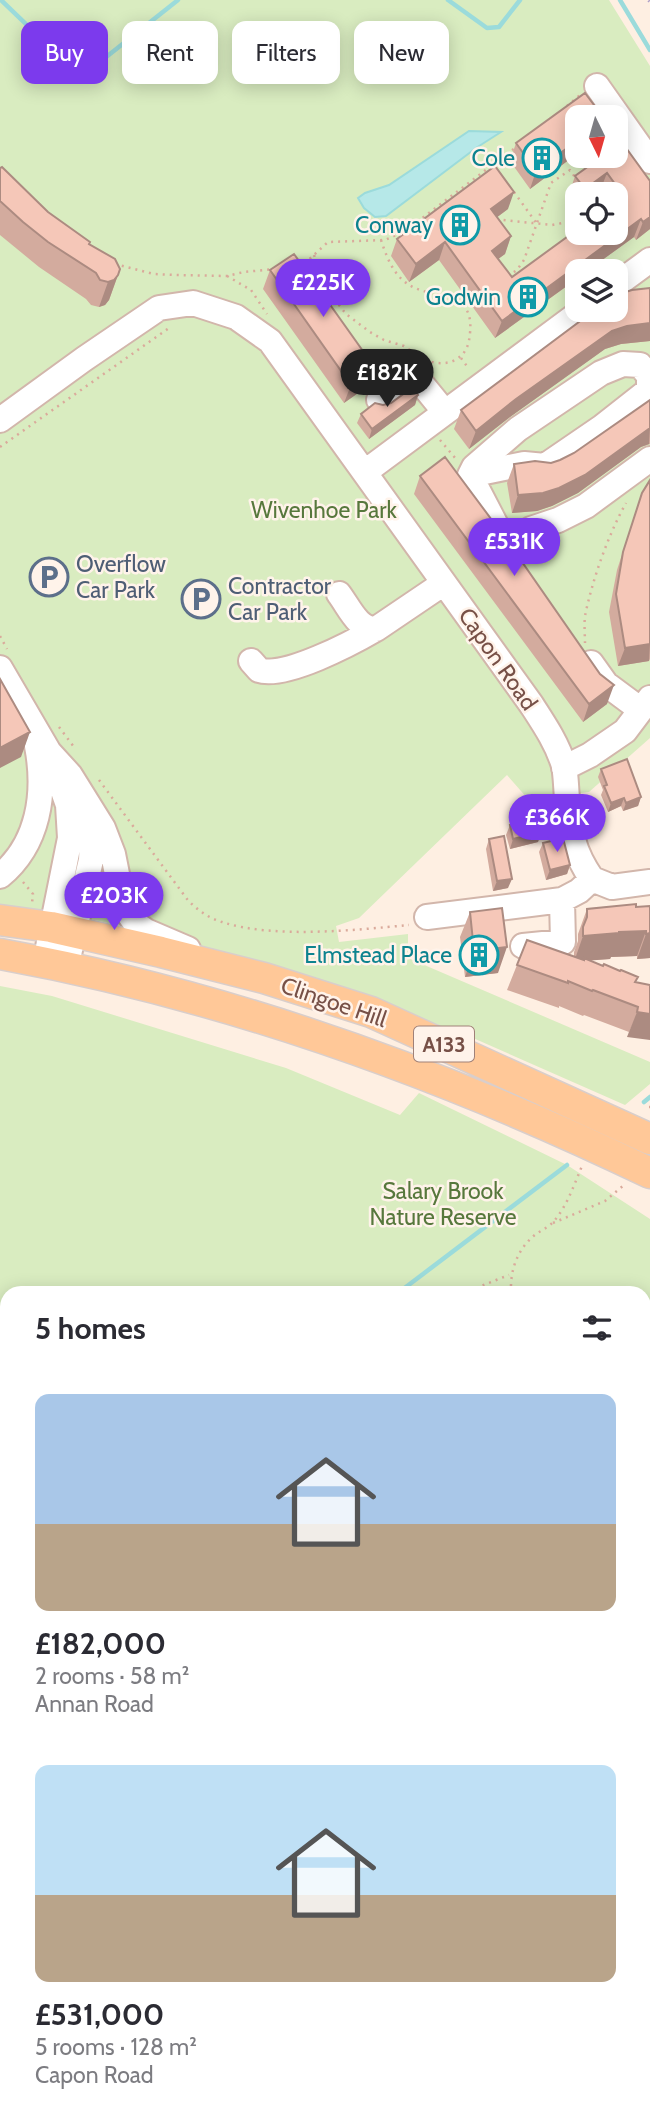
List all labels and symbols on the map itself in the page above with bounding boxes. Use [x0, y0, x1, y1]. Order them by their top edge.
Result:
north arrow [565, 105, 628, 168]
building icon: Cole [521, 137, 563, 179]
place label: Cole [471, 144, 515, 172]
building icon: Conway [439, 204, 481, 246]
place label: Conway [355, 211, 433, 239]
pin: £225K [274, 260, 372, 319]
building icon: Godwin [507, 276, 549, 318]
place label: Godwin [426, 283, 501, 311]
pin: £182K [338, 350, 436, 409]
park label: Wivenhoe Park [251, 496, 398, 524]
pin: £531K [465, 518, 563, 578]
place label: Overflow Car Park [76, 550, 166, 604]
parking icon: Overflow Car Park [28, 556, 70, 598]
place label: Contractor Car Park [228, 572, 332, 626]
parking icon: Contractor Car Park [180, 578, 222, 620]
street label: Capon Road [453, 602, 543, 716]
pin: £366K [508, 794, 606, 854]
pin: £203K [65, 872, 163, 932]
building icon: Elmstead Place [458, 934, 500, 976]
place label: Elmstead Place [304, 941, 452, 969]
street label: Clingoe Hill [277, 971, 391, 1033]
road number: A133 [414, 1026, 474, 1062]
park label: Salary Brook Nature Reserve [369, 1177, 517, 1231]

